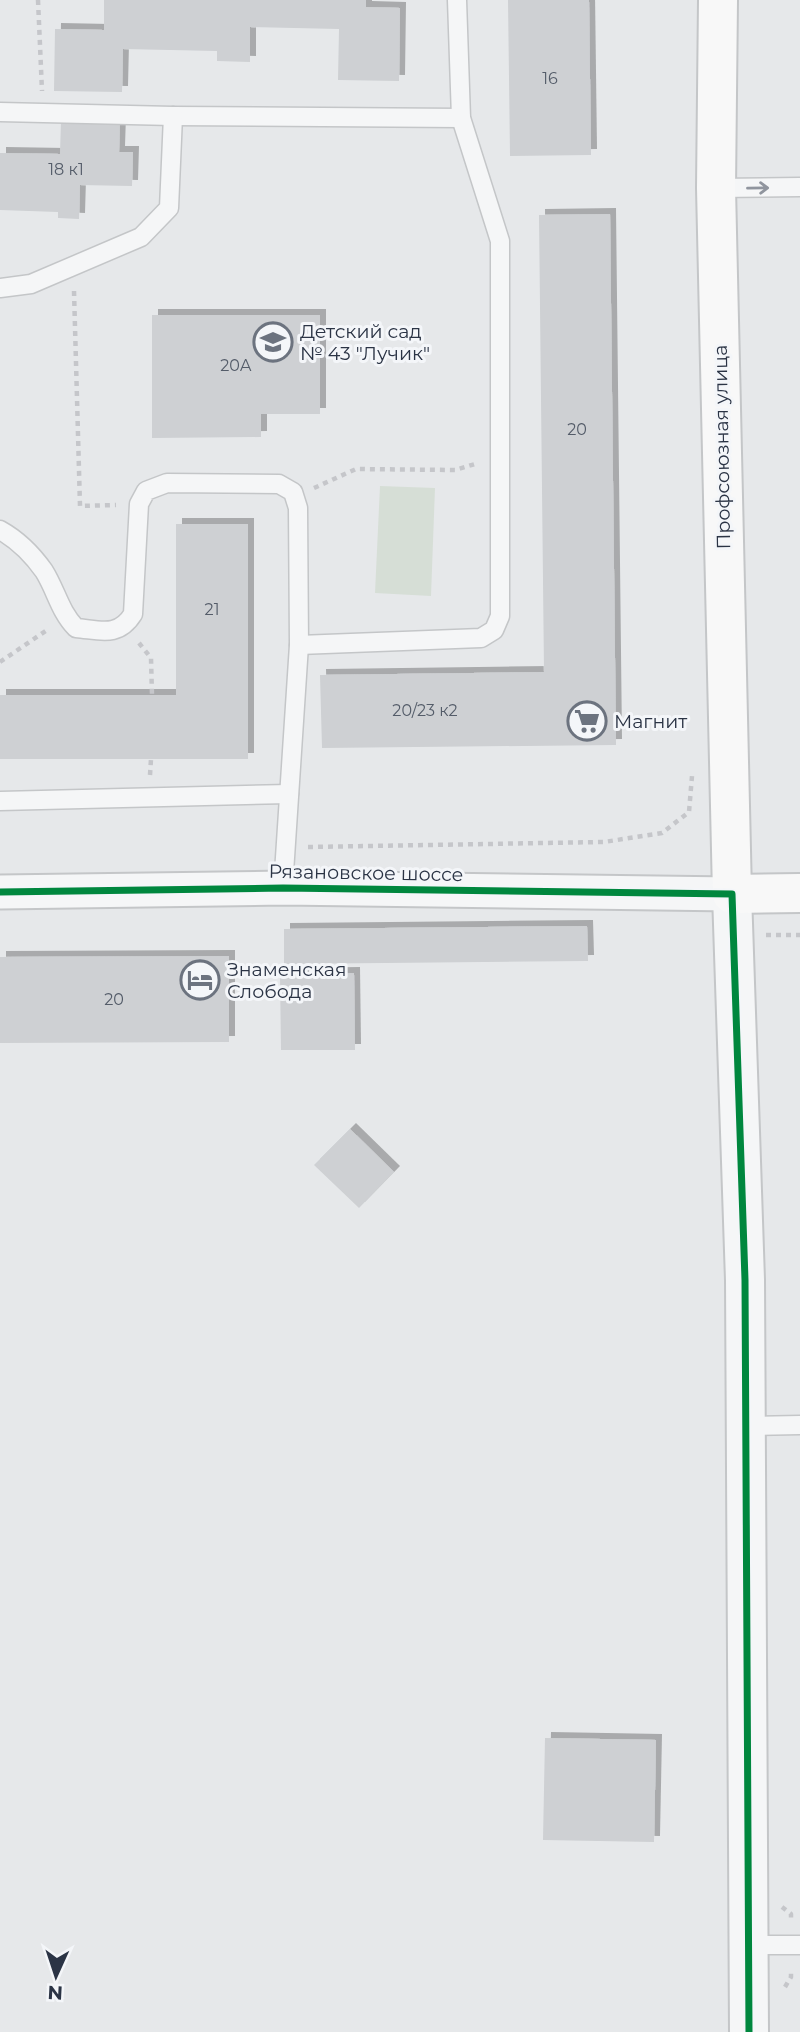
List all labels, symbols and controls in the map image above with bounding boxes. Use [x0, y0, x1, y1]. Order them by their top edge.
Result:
house number: 16 [542, 69, 558, 88]
house number: 18 к1 [48, 160, 84, 179]
one-way arrow [746, 181, 769, 194]
place label: Детский сад № 43 "Лучик" [300, 320, 430, 365]
school or university icon: Детский сад № 43 "Лучик" [252, 321, 294, 363]
street label: Профсоюзная улица [709, 345, 735, 549]
house number: 20А [220, 356, 252, 375]
house number: 20 [567, 420, 587, 439]
house number: 21 [205, 600, 219, 619]
supermarket icon: Магнит [566, 700, 608, 742]
house number: 20/23 к2 [392, 701, 458, 720]
place label: Магнит [614, 710, 687, 733]
street label: Рязановское шоссе [268, 860, 464, 886]
place label: Знаменская Слобода [227, 958, 346, 1003]
hotel icon: Знаменская Слобода [179, 959, 221, 1001]
house number: 20 [104, 990, 124, 1009]
north arrow [21, 1941, 91, 2011]
text: N [47, 1981, 63, 2004]

